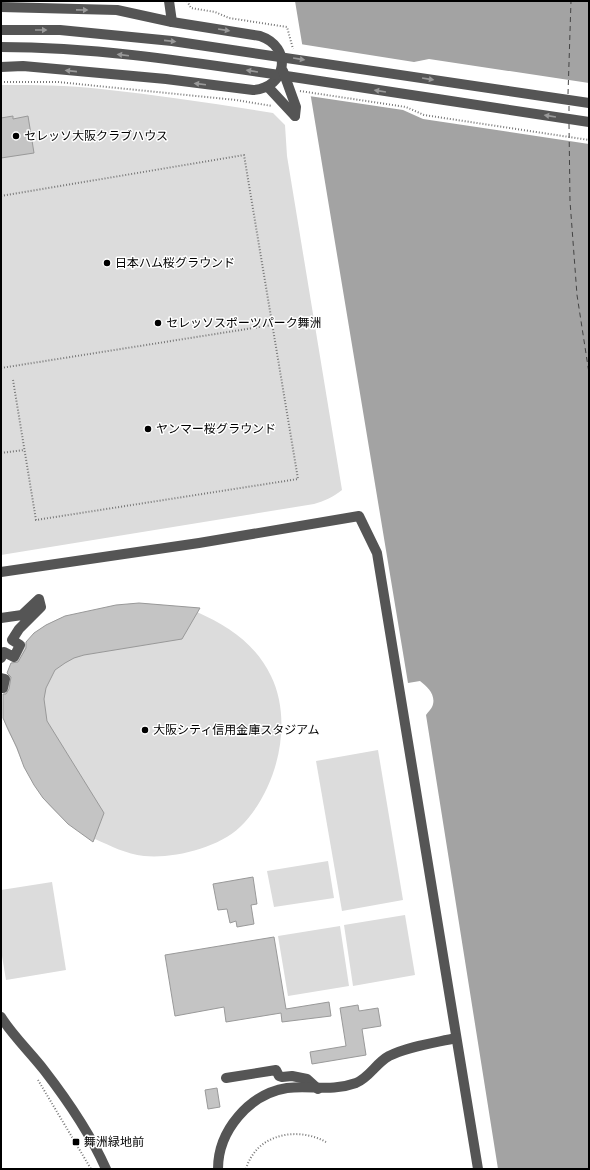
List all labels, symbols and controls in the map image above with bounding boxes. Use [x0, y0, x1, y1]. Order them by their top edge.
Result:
one-way arrow [76, 7, 89, 13]
one-way arrow [35, 27, 48, 33]
one-way arrow [218, 27, 230, 33]
one-way arrow [164, 38, 176, 44]
one-way arrow [117, 52, 129, 58]
one-way arrow [293, 56, 305, 62]
one-way arrow [65, 67, 77, 74]
one-way arrow [246, 68, 258, 74]
one-way arrow [422, 76, 434, 82]
one-way arrow [194, 80, 206, 87]
one-way arrow [374, 88, 386, 94]
one-way arrow [544, 113, 557, 119]
place label: セレッソ大阪クラブハウス [24, 127, 168, 144]
marker: セレッソ大阪クラブハウス [11, 131, 21, 141]
place label: 日本ハム桜グラウンド [115, 254, 235, 271]
marker: 日本ハム桜グラウンド [102, 258, 112, 268]
place label: セレッソスポーツパーク舞洲 [166, 314, 322, 331]
marker: セレッソスポーツパーク舞洲 [153, 318, 163, 328]
place label: ヤンマー桜グラウンド [156, 420, 276, 437]
marker: ヤンマー桜グラウンド [143, 424, 153, 434]
place label: 大阪シティ信用金庫スタジアム [153, 721, 319, 738]
marker: 大阪シティ信用金庫スタジアム [140, 725, 150, 735]
place label: 舞洲緑地前 [84, 1133, 144, 1150]
marker: 舞洲緑地前 [71, 1137, 81, 1147]

